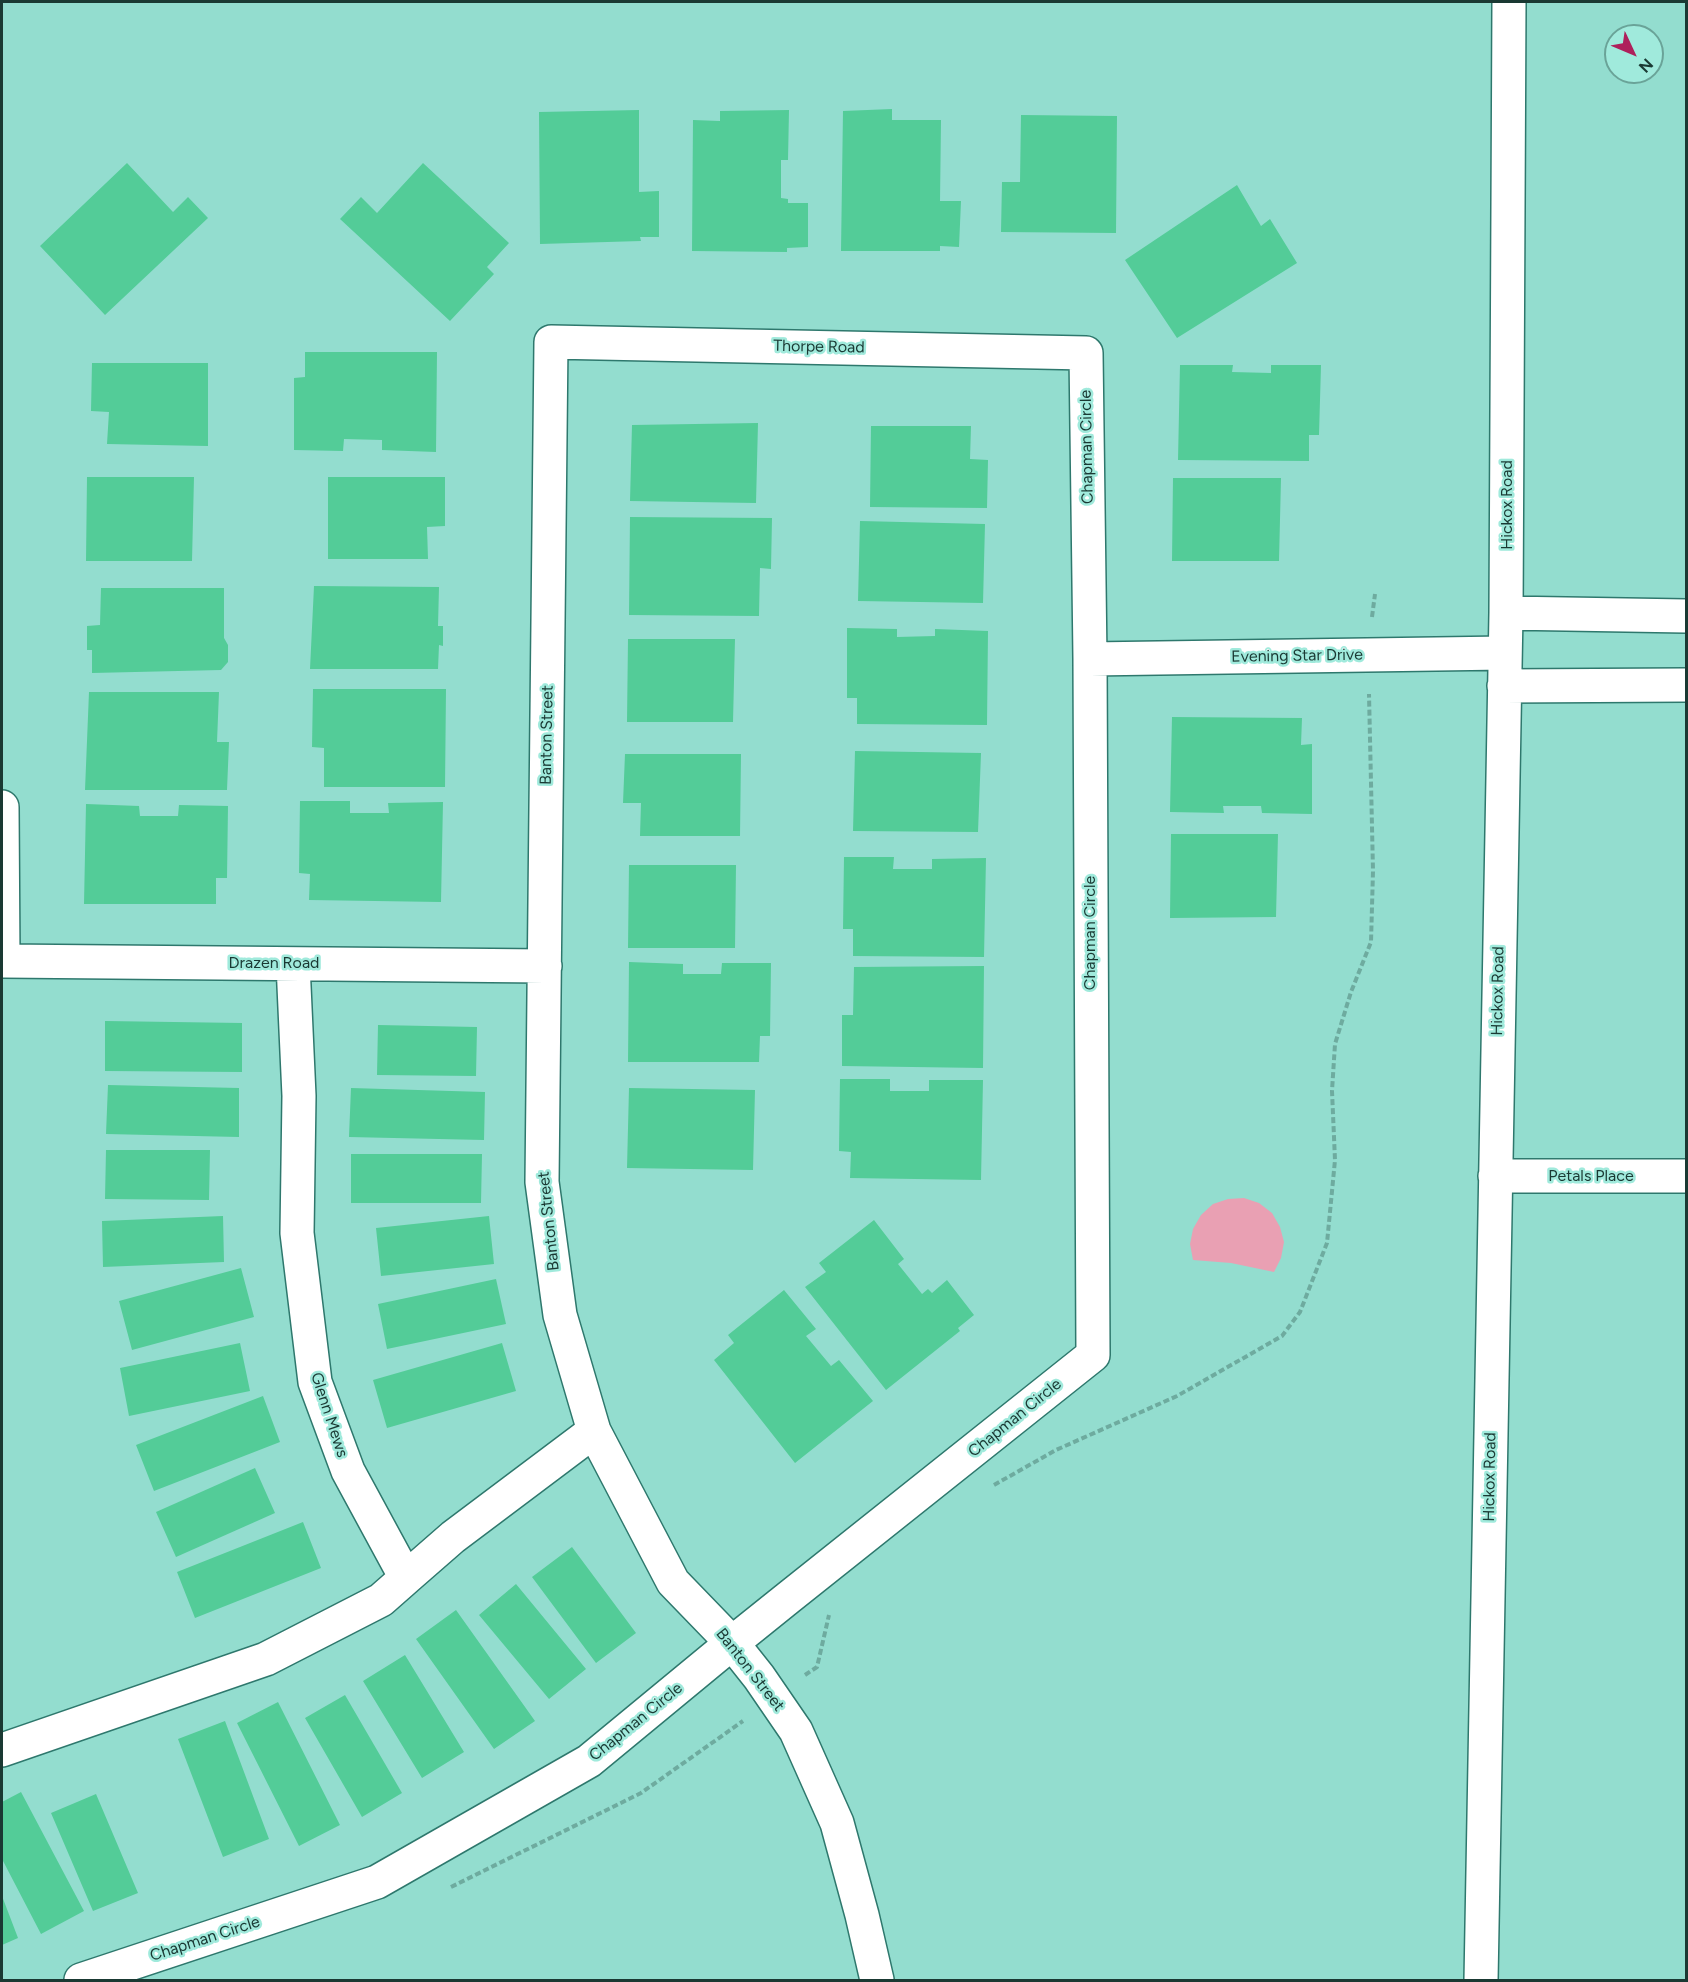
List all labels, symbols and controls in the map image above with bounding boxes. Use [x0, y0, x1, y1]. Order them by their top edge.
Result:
north arrow [1604, 24, 1664, 84]
text: N [1635, 54, 1657, 77]
street label: Thorpe Road [773, 337, 865, 357]
street label: Chapman Circle [1076, 390, 1098, 504]
street label: Hickox Road [1497, 460, 1517, 550]
street label: Evening Star Drive [1231, 645, 1363, 667]
street label: Banton Street [537, 685, 557, 785]
street label: Chapman Circle [1080, 876, 1100, 990]
street label: Hickox Road [1488, 946, 1508, 1036]
street label: Drazen Road [229, 953, 319, 973]
street label: Petals Place [1548, 1166, 1634, 1186]
street label: Banton Street [534, 1170, 564, 1272]
street label: Glenn Mews [306, 1370, 352, 1460]
street label: Chapman Circle [965, 1375, 1065, 1461]
street label: Hickox Road [1480, 1432, 1500, 1522]
street label: Banton Street [712, 1625, 788, 1715]
street label: Chapman Circle [586, 1679, 686, 1765]
street label: Chapman Circle [148, 1912, 262, 1966]

